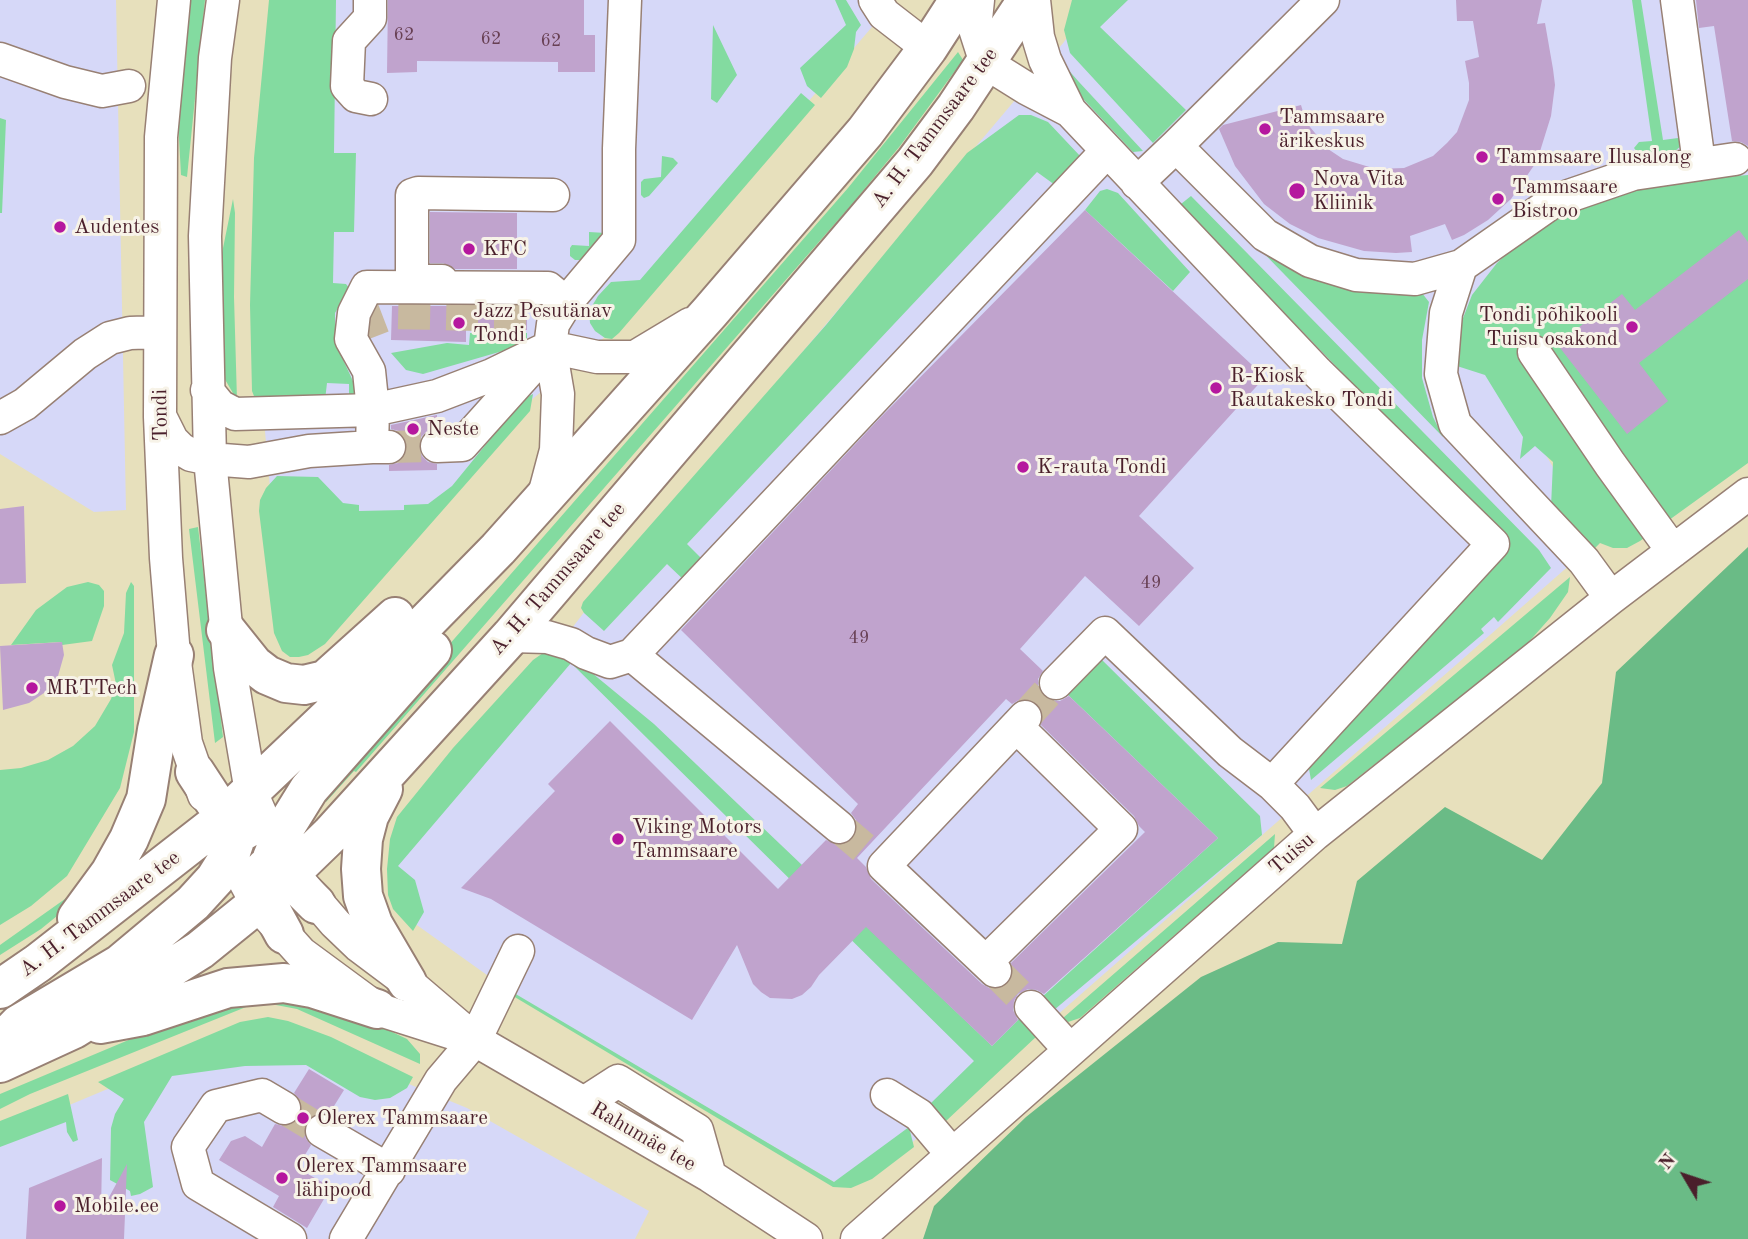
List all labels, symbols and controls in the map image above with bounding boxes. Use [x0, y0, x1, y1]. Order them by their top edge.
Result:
house number: 62 [394, 24, 414, 46]
house number: 62 [481, 28, 501, 50]
house number: 62 [541, 30, 561, 52]
street label: A. H. Tammsaare tee [866, 43, 1004, 213]
place label: Tammsaare ärikeskus [1279, 104, 1385, 154]
marker: Tammsaare ärikeskus [1257, 121, 1273, 137]
place label: Tammsaare Ilusalong [1496, 144, 1691, 170]
marker: Tammsaare Ilusalong [1474, 149, 1490, 165]
place label: Nova Vita Kliinik [1313, 166, 1404, 216]
place label: Tammsaare Bistroo [1512, 174, 1618, 224]
marker: Nova Vita Kliinik [1287, 181, 1307, 201]
marker: Tammsaare Bistroo [1490, 191, 1506, 207]
place label: Audentes [74, 214, 159, 240]
marker: Audentes [52, 219, 68, 235]
place label: KFC [483, 236, 527, 262]
marker: KFC [461, 241, 477, 257]
place label: Jazz Pesutänav Tondi [473, 298, 612, 348]
place label: Tondi põhikooli Tuisu osakond [1479, 302, 1618, 352]
marker: Jazz Pesutänav Tondi [451, 315, 467, 331]
marker: Tondi põhikooli Tuisu osakond [1624, 319, 1640, 335]
place label: R-Kiosk Rautakesko Tondi [1230, 363, 1393, 413]
marker: R-Kiosk Rautakesko Tondi [1208, 380, 1224, 396]
street label: Tondi [148, 389, 174, 441]
place label: Neste [427, 416, 479, 442]
marker: Neste [405, 421, 421, 437]
place label: K-rauta Tondi [1037, 454, 1166, 480]
marker: K-rauta Tondi [1015, 459, 1031, 475]
street label: A. H. Tammsaare tee [485, 497, 631, 661]
house number: 49 [1141, 572, 1161, 594]
house number: 49 [849, 627, 869, 649]
place label: MRTTech [46, 675, 137, 701]
marker: MRTTech [24, 680, 40, 696]
place label: Viking Motors Tammsaare [632, 814, 762, 864]
street label: Tuisu [1264, 827, 1320, 881]
marker: Viking Motors Tammsaare [610, 831, 626, 847]
street label: A. H. Tammsaare tee [15, 845, 185, 983]
street label: Rahumäe tee [586, 1097, 700, 1177]
place label: Olerex Tammsaare [317, 1105, 488, 1131]
marker: Olerex Tammsaare [295, 1110, 311, 1126]
north arrow [1650, 1141, 1720, 1211]
text: N [1656, 1151, 1680, 1174]
place label: Olerex Tammsaare lähipood [296, 1153, 467, 1203]
marker: Olerex Tammsaare lähipood [274, 1170, 290, 1186]
place label: Mobile.ee [74, 1193, 159, 1219]
marker: Mobile.ee [52, 1198, 68, 1214]

